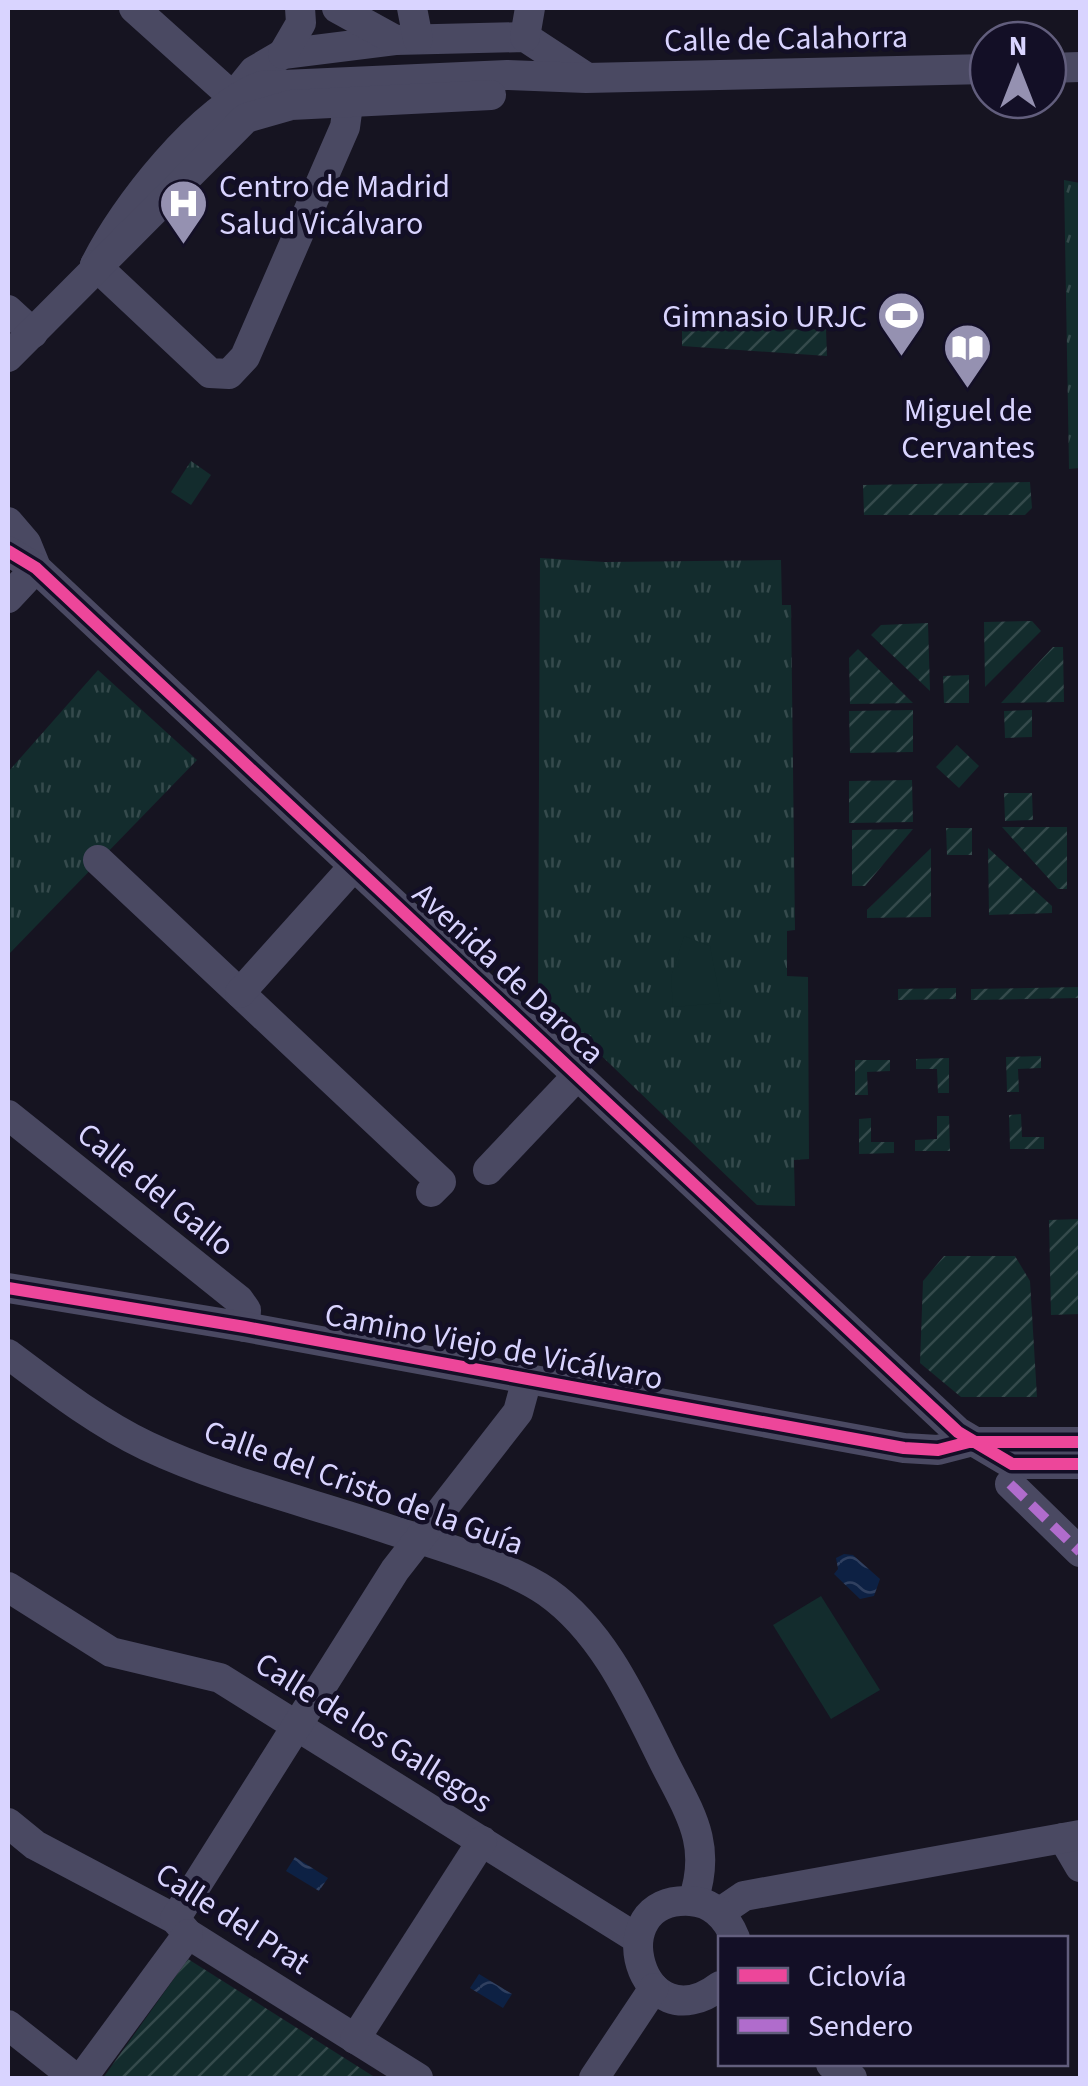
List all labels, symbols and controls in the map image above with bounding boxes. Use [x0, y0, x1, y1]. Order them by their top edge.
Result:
street label: Calle de Calahorra [664, 14, 908, 64]
north arrow [968, 20, 1068, 120]
text: N [1009, 26, 1027, 66]
place label: Centro de Madrid Salud Vicálvaro [219, 164, 450, 247]
hospital icon: Centro de Madrid Salud Vicálvaro [158, 178, 210, 246]
sports icon: Gimnasio URJC [876, 290, 928, 358]
place label: Gimnasio URJC [662, 294, 867, 340]
library icon: Miguel de Cervantes [942, 322, 994, 390]
place label: Miguel de Cervantes [901, 388, 1035, 471]
street label: Avenida de Daroca [402, 872, 615, 1075]
street label: Calle del Gallo [67, 1112, 244, 1268]
street label: Camino Viejo de Vicálvaro [321, 1292, 667, 1402]
street label: Calle del Cristo de la Guía [197, 1409, 530, 1567]
street label: Calle de los Gallegos [246, 1641, 501, 1825]
street label: Calle del Prat [146, 1852, 319, 1986]
legend [718, 1936, 1068, 2066]
text: Ciclovía [808, 1955, 907, 1998]
text: Sendero [808, 2005, 913, 2048]

